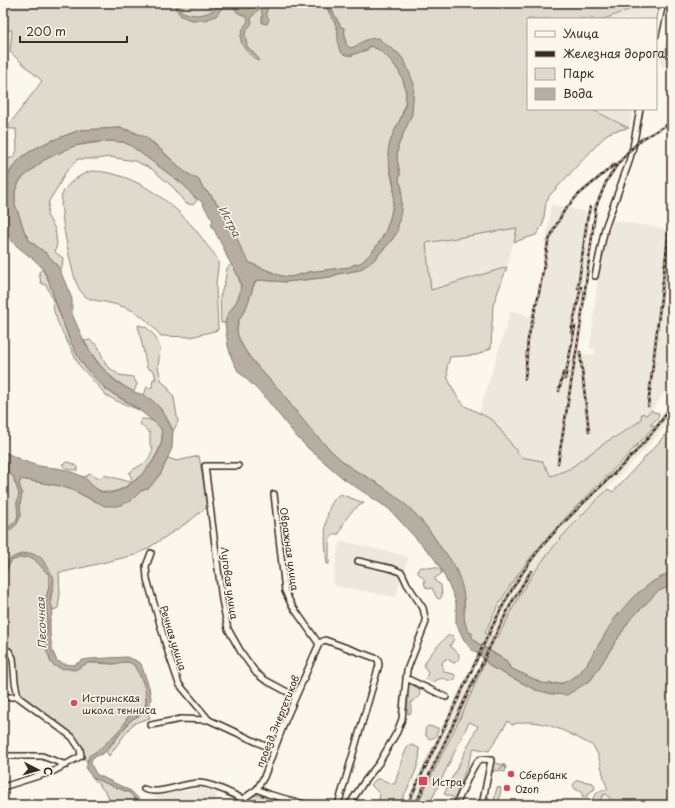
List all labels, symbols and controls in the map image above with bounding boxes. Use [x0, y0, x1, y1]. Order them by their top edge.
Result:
scale bar [20, 18, 127, 44]
legend [527, 18, 657, 110]
text: 200 m [26, 22, 66, 40]
text: Улица [563, 24, 599, 42]
text: Железная дорога [563, 44, 666, 62]
text: Парк [563, 64, 595, 82]
text: Вода [563, 84, 593, 102]
water label: Истра [215, 202, 246, 241]
street label: Овражная улица [277, 506, 303, 592]
street label: Луговая улица [216, 546, 243, 621]
water label: Песочная [32, 596, 50, 649]
street label: Речная улица [157, 604, 191, 673]
street label: проезд Энергетиков [252, 672, 302, 769]
place label: Истринская школа тенниса [82, 690, 157, 717]
marker: Истринская школа тенниса [69, 698, 79, 708]
north arrow [18, 750, 58, 790]
text: С [40, 766, 57, 776]
place label: Сбербанк [519, 767, 567, 782]
marker: Сбербанк [506, 769, 516, 779]
place label: Истра [432, 774, 463, 789]
marker: Истра [417, 775, 429, 787]
place label: Ozon [515, 781, 539, 796]
marker: Ozon [502, 783, 512, 793]

